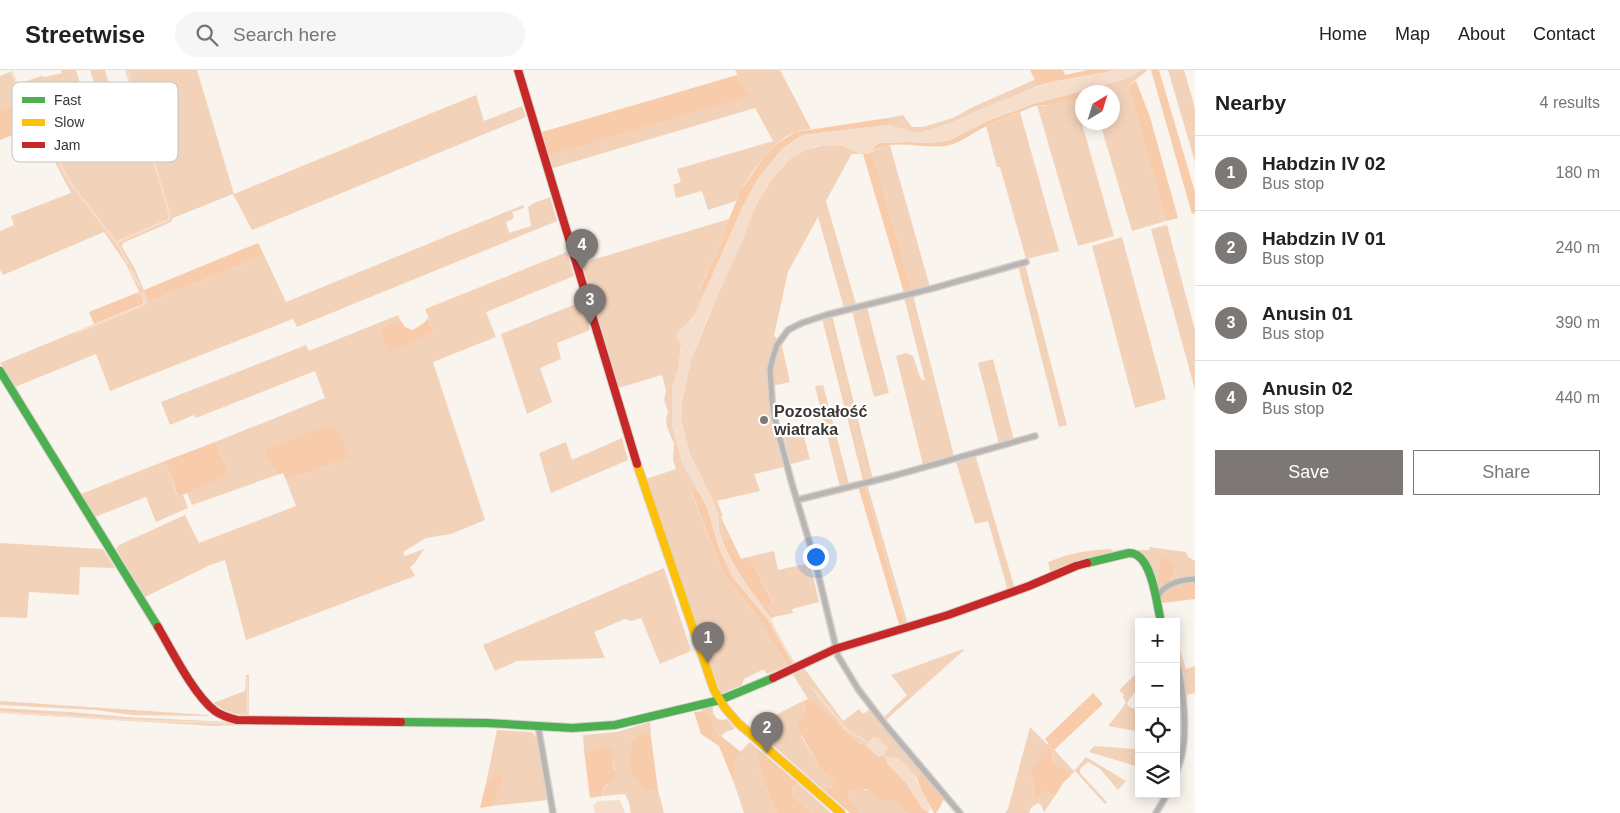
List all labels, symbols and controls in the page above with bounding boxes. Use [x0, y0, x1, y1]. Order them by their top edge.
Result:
search box [175, 12, 525, 57]
text: Streetwise [25, 21, 145, 48]
icon: search [193, 21, 221, 49]
text: Search here [233, 24, 337, 45]
text: Home [1319, 24, 1367, 44]
text: Map [1395, 24, 1430, 44]
text: About [1458, 24, 1505, 44]
text: Contact [1533, 24, 1595, 44]
legend [12, 82, 178, 162]
north arrow [1075, 85, 1120, 130]
text: Nearby [1215, 91, 1286, 114]
text: Fast [54, 92, 81, 108]
text: 4 results [1540, 94, 1600, 111]
text: Slow [54, 114, 85, 130]
text: Jam [54, 137, 80, 153]
text: Habdzin IV 02 [1262, 153, 1386, 174]
text: 1 [1227, 164, 1235, 181]
text: 180 m [1556, 164, 1600, 181]
text: Bus stop [1262, 175, 1324, 192]
text: Habdzin IV 01 [1262, 228, 1386, 249]
pin: 4 [566, 229, 598, 270]
text: 2 [1227, 239, 1235, 256]
text: 240 m [1556, 239, 1600, 256]
text: Bus stop [1262, 250, 1324, 267]
pin: 3 [574, 284, 606, 325]
text: Anusin 01 [1262, 303, 1353, 324]
text: 3 [1227, 314, 1235, 331]
text: 390 m [1556, 314, 1600, 331]
text: Bus stop [1262, 325, 1324, 342]
text: Anusin 02 [1262, 378, 1353, 399]
text: 4 [1227, 389, 1235, 406]
text: 440 m [1556, 389, 1600, 406]
text: Bus stop [1262, 400, 1324, 417]
place label: Pozostałość wiatraka [773, 403, 867, 438]
marker: Pozostałość wiatraka [758, 414, 770, 426]
button: Save [1215, 450, 1403, 495]
button: Share [1413, 450, 1600, 495]
your location [803, 544, 829, 570]
map controls [1135, 618, 1180, 798]
button: + [1135, 618, 1180, 663]
pin: 1 [692, 622, 724, 663]
button: − [1135, 663, 1180, 708]
button: locate [1135, 708, 1180, 753]
pin: 2 [751, 712, 783, 753]
button: layers [1135, 753, 1180, 798]

